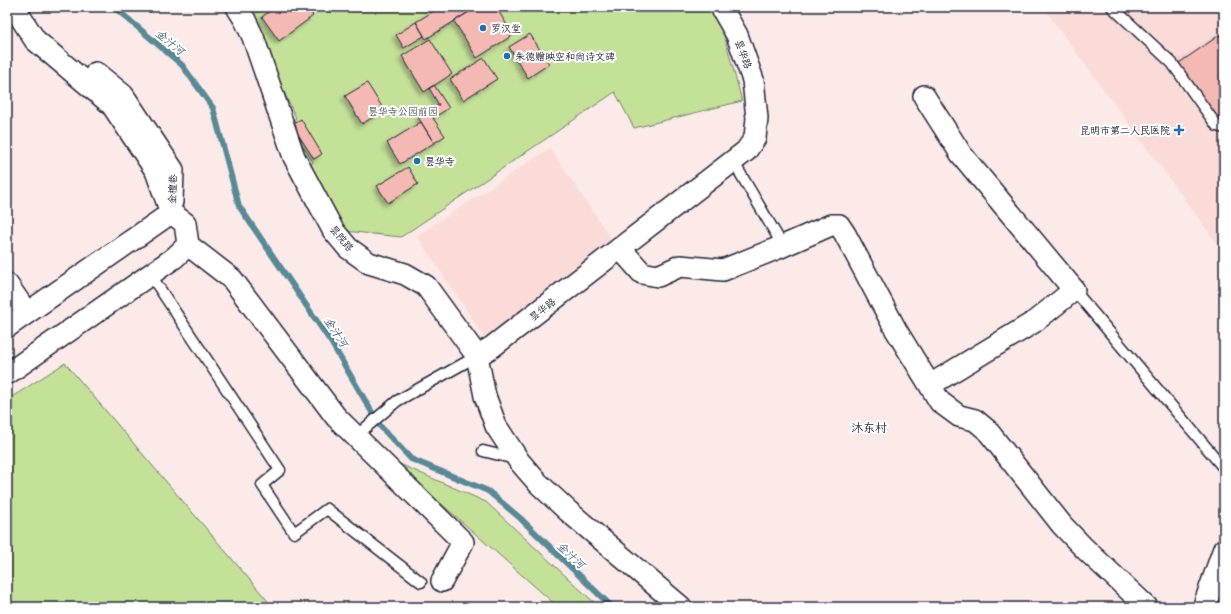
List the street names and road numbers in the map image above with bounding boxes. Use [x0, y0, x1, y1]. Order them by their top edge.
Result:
street label: 昙华路 [732, 37, 757, 70]
street label: 金檀巷 [163, 173, 180, 204]
street label: 昙院路 [327, 221, 358, 254]
street label: 昙华路 [525, 293, 558, 324]

